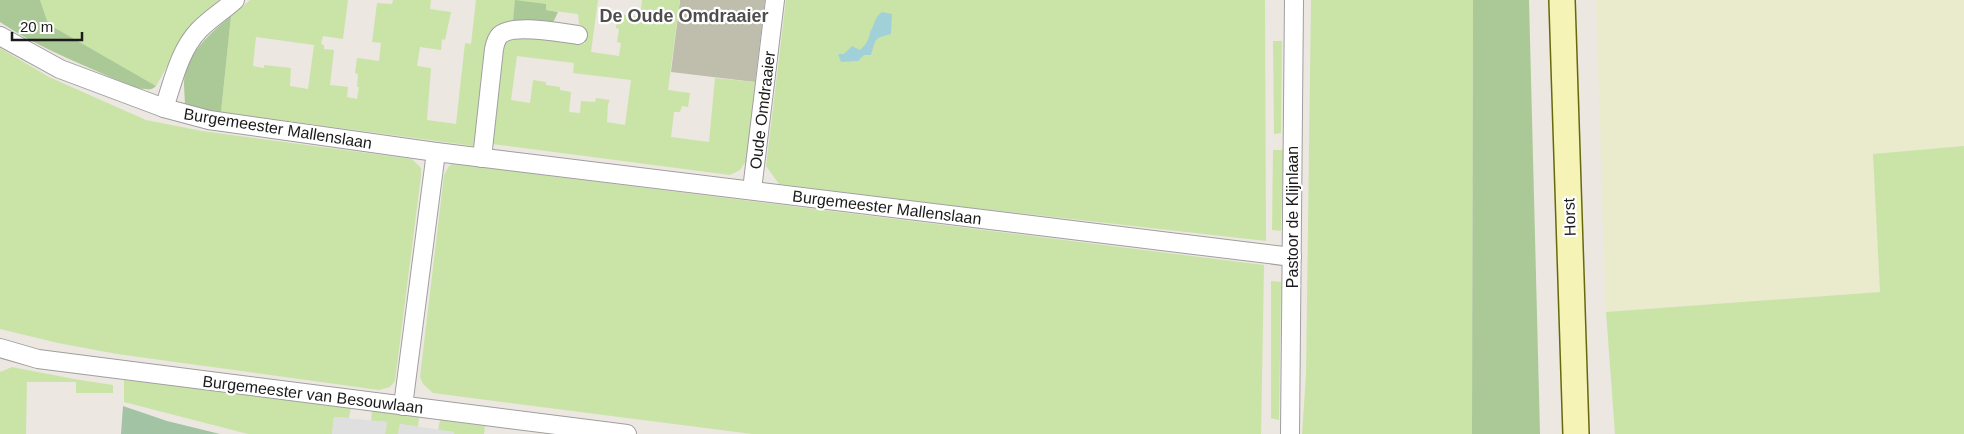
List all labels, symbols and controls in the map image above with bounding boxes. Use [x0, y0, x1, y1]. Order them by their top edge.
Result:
district label: De Oude Omdraaier [599, 6, 769, 26]
scale bar [12, 10, 82, 42]
text: 20 m [20, 18, 53, 35]
street label: Oude Omdraaier [747, 49, 778, 170]
street label: Burgemeester Mallenslaan [183, 105, 373, 152]
street label: Pastoor de Klijnlaan [1284, 146, 1301, 288]
street label: Burgemeester Mallenslaan [791, 187, 982, 228]
street label: Horst [1560, 197, 1579, 236]
street label: Burgemeester van Besouwlaan [202, 373, 424, 416]

